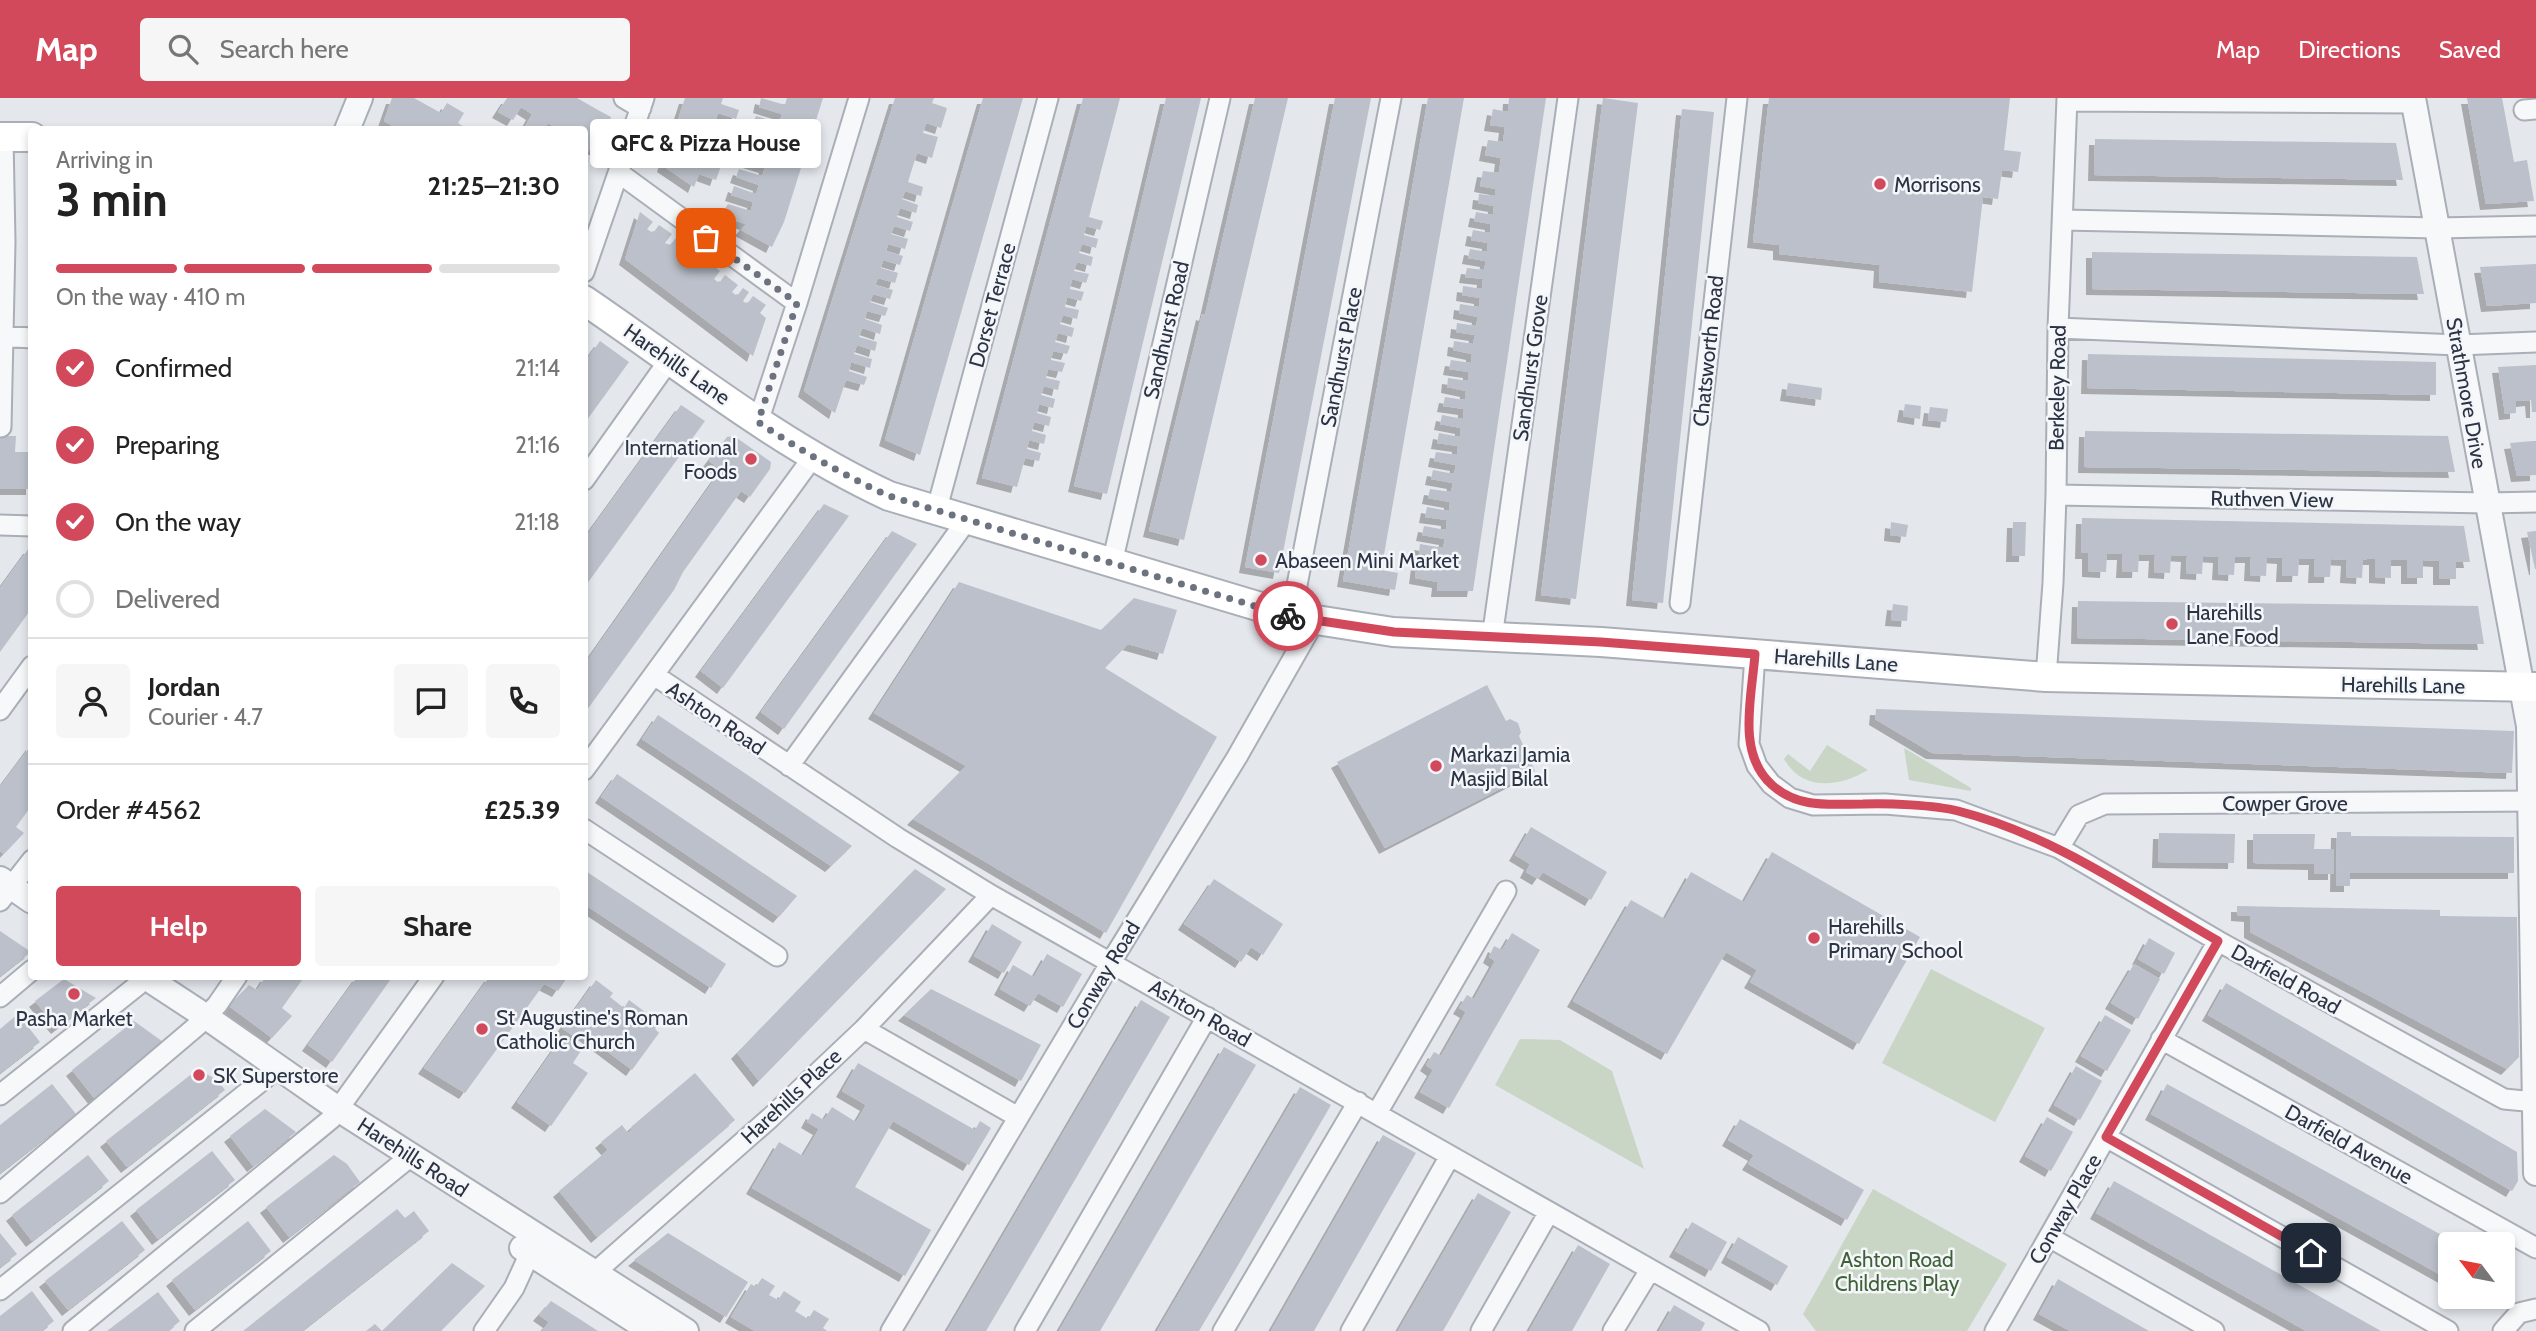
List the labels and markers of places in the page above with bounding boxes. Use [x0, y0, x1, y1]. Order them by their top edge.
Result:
callout: QFC & Pizza House [590, 119, 822, 168]
place label: Morrisons [1894, 172, 1981, 197]
marker: Morrisons [1872, 176, 1888, 192]
pin [676, 208, 736, 268]
place label: International Foods [624, 435, 737, 484]
marker: International Foods [743, 451, 759, 467]
place label: Abaseen Mini Market [1275, 548, 1459, 573]
marker: Abaseen Mini Market [1253, 552, 1269, 568]
place label: Harehills Lane Food [2186, 600, 2279, 649]
marker: Harehills Lane Food [2164, 616, 2180, 632]
place label: Markazi Jamia Masjid Bilal [1450, 742, 1570, 792]
marker: Markazi Jamia Masjid Bilal [1428, 758, 1444, 774]
place label: Harehills Primary School [1828, 914, 1963, 963]
marker: Harehills Primary School [1806, 930, 1822, 946]
marker: Pasha Market [66, 986, 82, 1002]
place label: St Augustine's Roman Catholic Church [496, 1005, 688, 1054]
place label: Pasha Market [15, 1006, 133, 1031]
marker: St Augustine's Roman Catholic Church [474, 1021, 490, 1037]
place label: SK Superstore [213, 1063, 339, 1088]
marker: SK Superstore [191, 1067, 207, 1083]
pin [2281, 1223, 2341, 1283]

